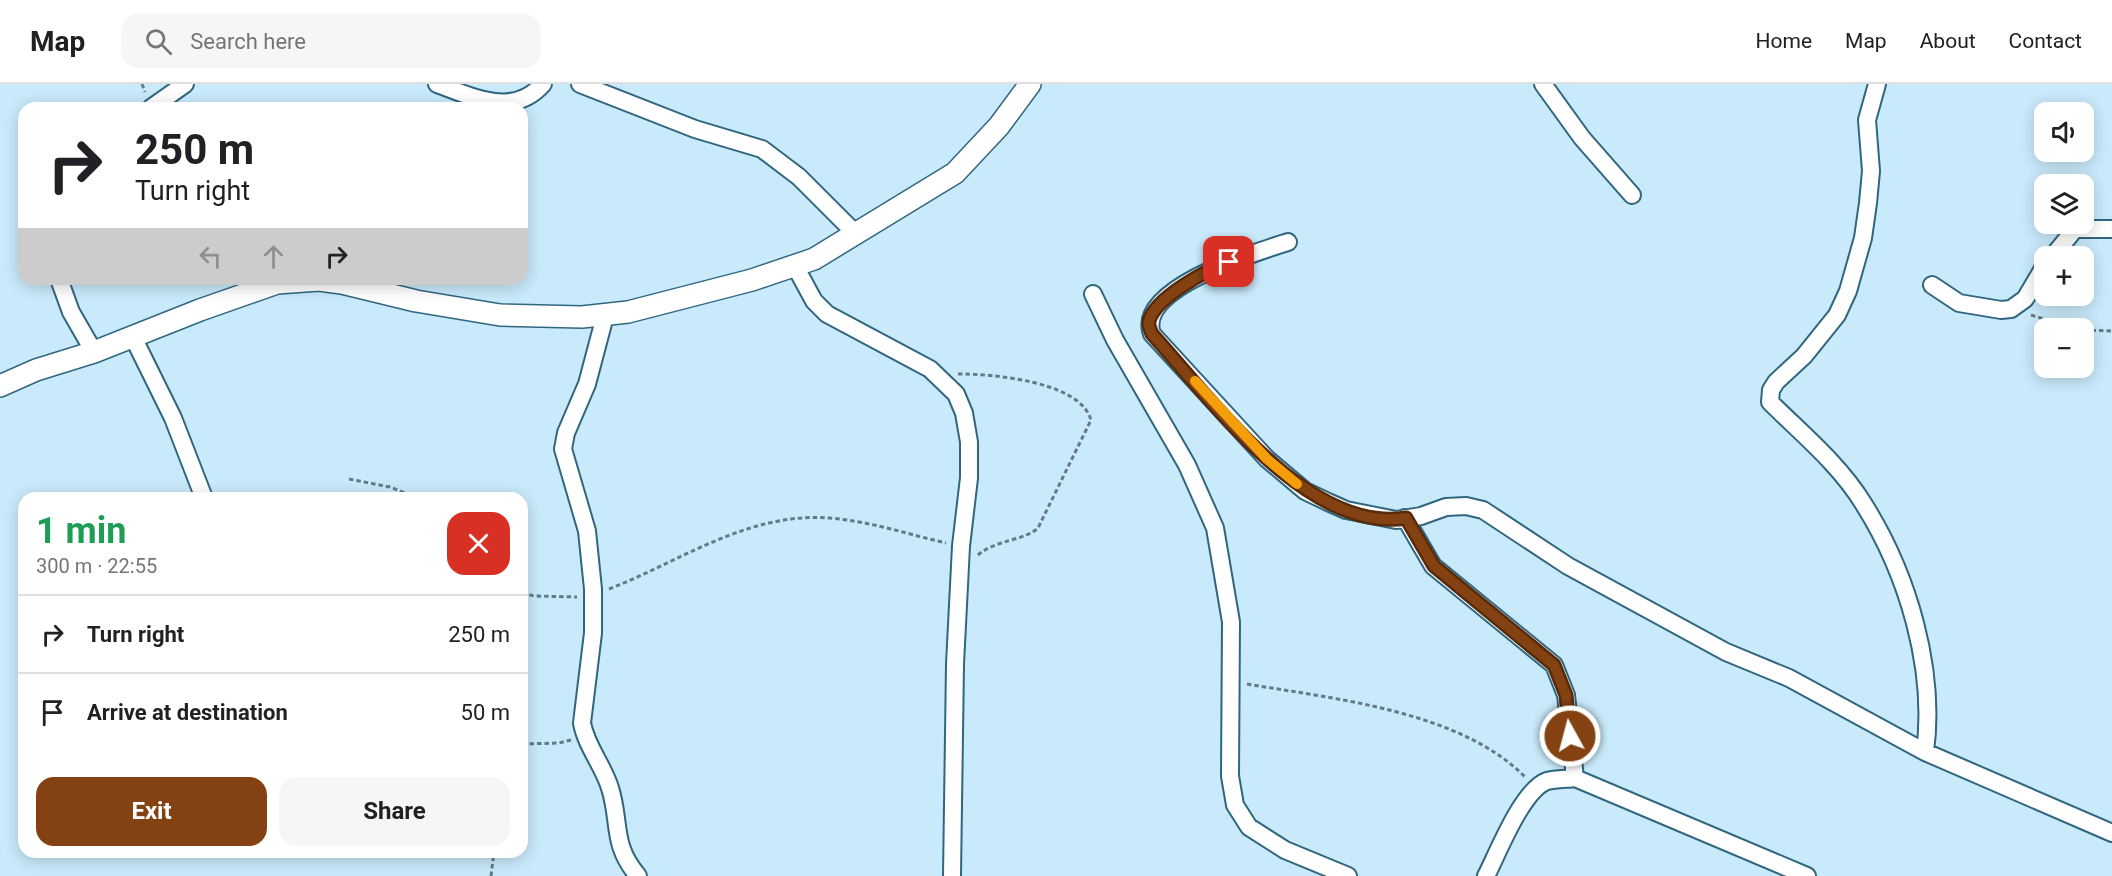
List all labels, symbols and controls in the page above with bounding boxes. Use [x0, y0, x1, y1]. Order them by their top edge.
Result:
search box [121, 14, 541, 68]
text: Map [30, 25, 85, 58]
icon: search [142, 25, 175, 58]
text: Search here [190, 29, 306, 54]
text: Home [1756, 29, 1812, 53]
text: Map [1845, 29, 1887, 53]
text: About [1920, 29, 1976, 53]
text: Contact [2009, 29, 2082, 53]
map controls [2034, 102, 2094, 378]
button: sound [2034, 102, 2094, 162]
text: 250 m [135, 125, 254, 174]
icon: right [36, 126, 114, 204]
button: layers [2034, 174, 2094, 234]
text: Turn right [135, 175, 250, 207]
pin [1203, 236, 1254, 287]
icon: left [194, 240, 227, 273]
icon: ahead [257, 240, 290, 273]
icon: right [320, 240, 353, 273]
icon: arrive [1212, 245, 1245, 278]
button: + [2034, 246, 2094, 306]
button: − [2034, 318, 2094, 378]
text: 1 min [36, 510, 127, 552]
button: close [447, 512, 510, 575]
text: 300 m · 22:55 [36, 554, 157, 578]
icon: right [36, 618, 69, 651]
text: Turn right [87, 622, 184, 647]
text: 250 m [448, 622, 510, 647]
icon: arrive [36, 696, 69, 729]
text: Arrive at destination [87, 700, 288, 725]
text: 50 m [461, 700, 510, 725]
position arrow [1538, 704, 1602, 768]
button: Exit [36, 777, 267, 846]
button: Share [279, 777, 510, 846]

